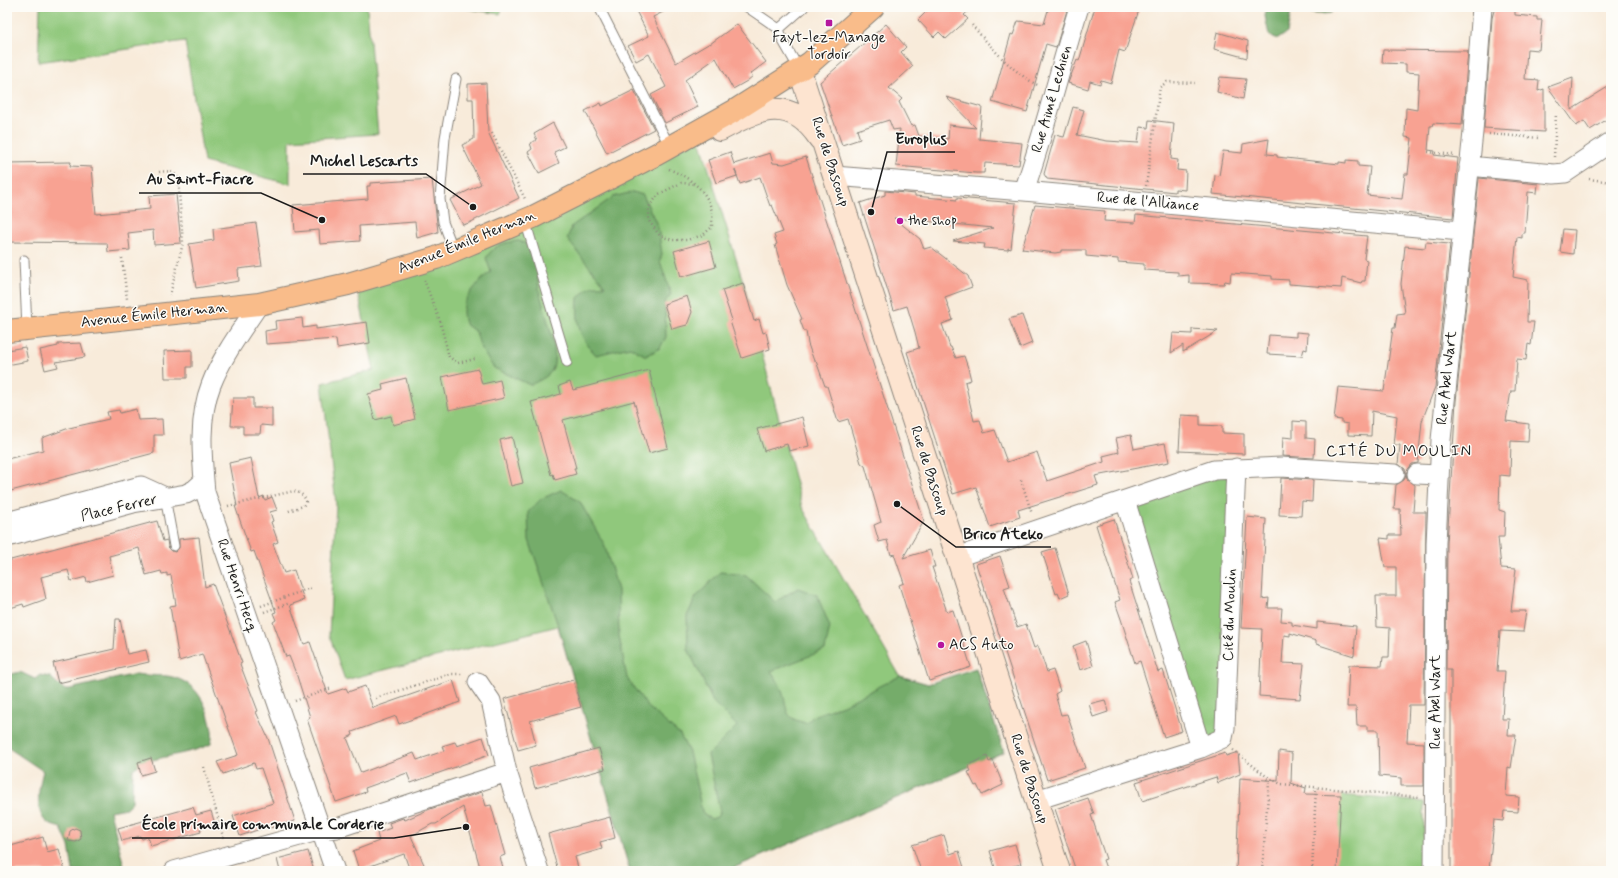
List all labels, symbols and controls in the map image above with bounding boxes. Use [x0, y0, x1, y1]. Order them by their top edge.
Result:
marker: Fayt-lez-Manage Tordoir [824, 18, 834, 28]
place label: Fayt-lez-Manage Tordoir [772, 28, 886, 65]
street label: Rue Aimé Lechien [1027, 43, 1077, 155]
street label: Rue de Bascoup [806, 114, 854, 210]
callout: Europlus [887, 124, 955, 152]
text: Europlus [895, 129, 947, 150]
callout: Michel Lescarts [303, 146, 426, 174]
text: Michel Lescarts [310, 151, 419, 172]
callout: Au Saint-Fiacre [139, 165, 261, 193]
text: Au Saint-Fiacre [146, 169, 254, 190]
street label: Rue de l'Alliance [1096, 188, 1200, 216]
street label: Avenue Émile Herman [395, 204, 539, 279]
place label: the shop [908, 211, 957, 231]
marker: the shop [895, 216, 905, 226]
street label: Avenue Émile Herman [80, 296, 228, 333]
street label: Rue Abel Wart [1432, 330, 1462, 426]
street label: Rue de Bascoup [905, 423, 953, 519]
district label: CITÉ DU MOULIN [1326, 441, 1472, 462]
street label: Place Ferrer [79, 489, 159, 527]
callout: Brico Ateko [956, 519, 1051, 547]
text: Brico Ateko [963, 524, 1043, 545]
street label: Rue Henri Hecq [212, 536, 262, 636]
street label: Cité du Moulin [1218, 568, 1242, 662]
place label: ACS Auto [949, 635, 1014, 655]
marker: ACS Auto [936, 640, 946, 650]
street label: Rue Abel Wart [1426, 655, 1446, 749]
street label: Rue de Bascoup [1005, 731, 1053, 827]
callout: École primaire communale Corderie [132, 810, 394, 838]
text: École primaire communale Corderie [142, 813, 384, 835]

